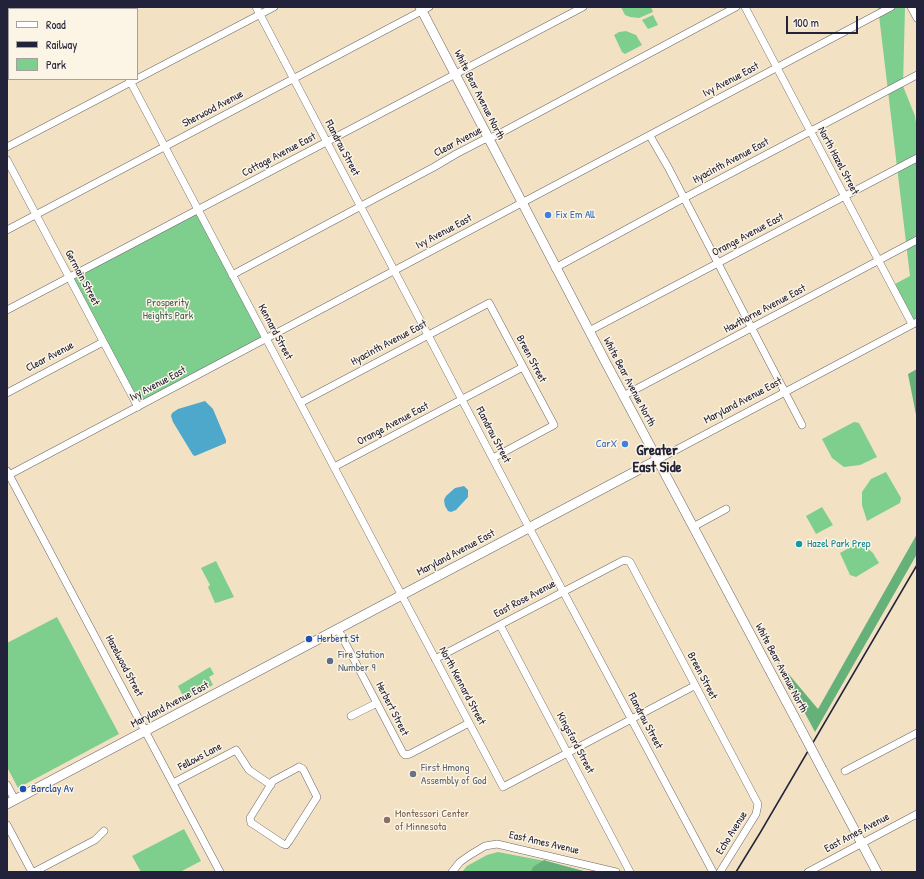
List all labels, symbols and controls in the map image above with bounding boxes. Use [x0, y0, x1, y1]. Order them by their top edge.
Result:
legend [8, 8, 138, 80]
scale bar [788, 8, 860, 34]
text: 100 m [793, 14, 819, 31]
text: Road [46, 16, 66, 33]
text: Railway [46, 36, 77, 53]
street label: White Bear Avenue North [451, 48, 507, 142]
text: Park [46, 56, 66, 73]
street label: Ivy Avenue East [701, 60, 761, 100]
street label: Sherwood Avenue [180, 87, 246, 131]
street label: Flandrau Street [322, 118, 362, 178]
street label: Clear Avenue [432, 124, 484, 160]
street label: North Hazel Street [815, 125, 861, 197]
street label: Cottage Avenue East [240, 130, 318, 180]
street label: Hyacinth Avenue East [691, 135, 771, 187]
place label: Fix Em All [556, 208, 595, 222]
marker: Fix Em All [543, 210, 553, 220]
street label: Orange Avenue East [710, 211, 786, 259]
street label: Ivy Avenue East [414, 212, 474, 252]
street label: Germain Street [62, 248, 102, 308]
street label: Hawthorne Avenue East [722, 282, 808, 336]
park label: Prosperity Heights Park [143, 296, 193, 322]
street label: Kennard Street [255, 302, 295, 362]
street label: Hyacinth Avenue East [349, 317, 429, 369]
street label: Breen Street [513, 333, 549, 385]
street label: White Bear Avenue North [600, 335, 658, 429]
street label: Clear Avenue [24, 339, 76, 375]
street label: Ivy Avenue East [128, 364, 188, 404]
street label: Maryland Avenue East [702, 375, 784, 427]
street label: Orange Avenue East [355, 400, 431, 448]
street label: Flandrau Street [473, 405, 513, 465]
place label: CarX [596, 437, 617, 451]
marker: CarX [620, 439, 630, 449]
district label: Greater East Side [633, 442, 681, 477]
street label: Maryland Avenue East [415, 527, 497, 579]
place label: Hazel Park Prep [807, 537, 871, 551]
marker: Hazel Park Prep [794, 539, 804, 549]
street label: East Rose Avenue [492, 577, 558, 621]
street label: White Bear Avenue North [752, 621, 810, 715]
place label: Herbert St [317, 632, 359, 646]
street label: Hazelwood Street [102, 633, 146, 699]
marker: Herbert St [304, 634, 314, 644]
street label: North Kennard Street [436, 645, 488, 727]
place label: Fire Station Number 9 [338, 648, 385, 674]
street label: Breen Street [684, 650, 720, 702]
marker: Fire Station Number 9 [325, 656, 335, 666]
street label: Maryland Avenue East [129, 679, 211, 731]
street label: Herbert Street [373, 680, 411, 738]
street label: Flandrau Street [625, 691, 665, 751]
street label: Kingsford Street [553, 710, 597, 776]
street label: Fellows Lane [176, 740, 224, 774]
place label: First Hmong Assembly of God [421, 761, 486, 787]
marker: First Hmong Assembly of God [408, 769, 418, 779]
place label: Barclay Av [31, 782, 74, 796]
marker: Barclay Av [18, 784, 28, 794]
place label: Montessori Center of Minnesota [395, 807, 469, 833]
street label: Echo Avenue [714, 809, 750, 857]
street label: East Ames Avenue [822, 810, 892, 856]
marker: Montessori Center of Minnesota [382, 815, 392, 825]
street label: East Ames Avenue [508, 829, 580, 857]

